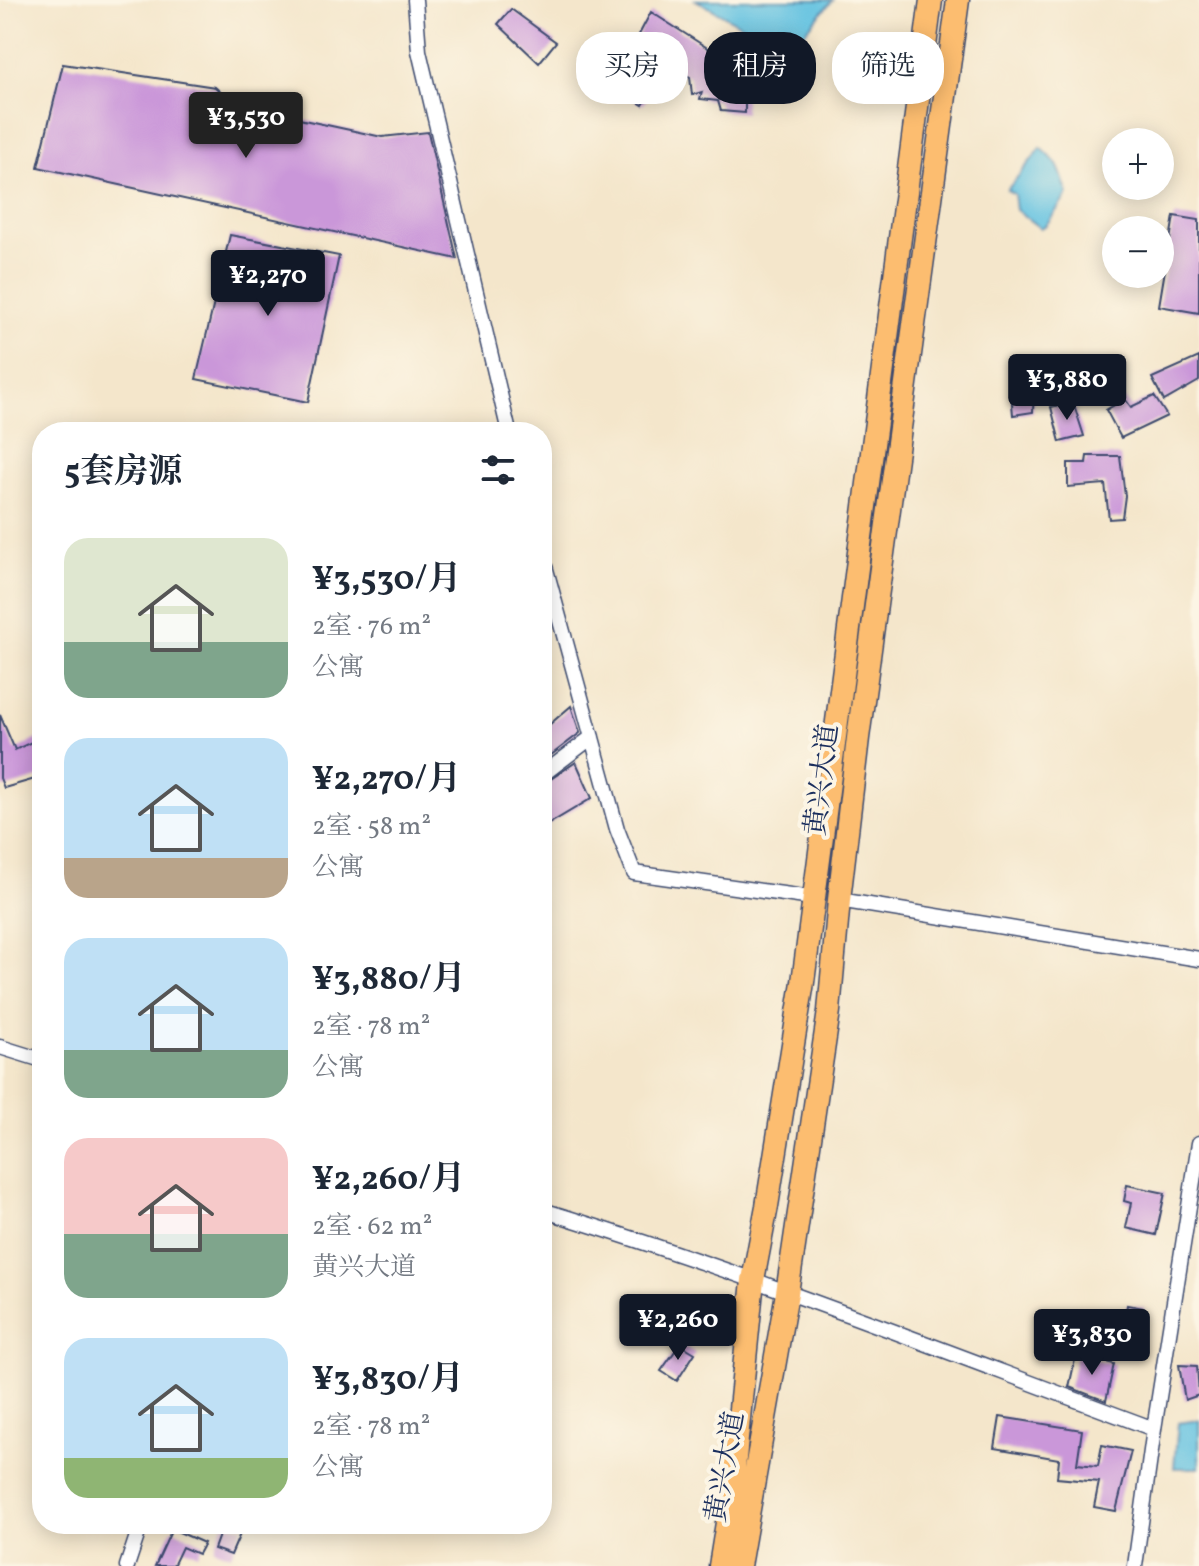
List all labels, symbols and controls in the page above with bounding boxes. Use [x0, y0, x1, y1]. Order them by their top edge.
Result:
chip: 买房 [576, 32, 688, 104]
chip: 租房 [704, 32, 816, 104]
chip: 筛选 [832, 32, 944, 104]
pin: ¥3,530 [181, 92, 311, 160]
text: ¥3,530 [207, 100, 285, 136]
map controls [1102, 128, 1174, 288]
button: + [1102, 128, 1174, 200]
button: − [1102, 216, 1174, 288]
pin: ¥2,270 [203, 250, 333, 318]
text: ¥2,270 [229, 258, 307, 294]
pin: ¥3,880 [1002, 354, 1132, 422]
text: ¥3,880 [1026, 362, 1108, 398]
icon: filters [476, 448, 520, 492]
text: 5套房源 [64, 450, 182, 497]
text: ¥3,530/月 [312, 557, 462, 604]
icon: home [128, 570, 224, 666]
text: 2室 · 76 m² [312, 609, 431, 645]
text: 公寓 [312, 650, 364, 686]
street label: 黄兴大道 [797, 722, 849, 838]
text: ¥2,270/月 [312, 757, 461, 804]
icon: home [128, 770, 224, 866]
text: 2室 · 58 m² [312, 809, 431, 845]
text: 公寓 [312, 850, 364, 886]
text: ¥3,880/月 [312, 957, 466, 1004]
icon: home [128, 970, 224, 1066]
text: 2室 · 78 m² [312, 1009, 430, 1045]
text: 公寓 [312, 1050, 364, 1086]
text: ¥2,260/月 [312, 1157, 465, 1204]
icon: home [128, 1170, 224, 1266]
text: 2室 · 62 m² [312, 1209, 432, 1245]
text: 黄兴大道 [312, 1250, 416, 1286]
pin: ¥2,260 [613, 1294, 743, 1362]
text: ¥2,260 [637, 1302, 719, 1338]
pin: ¥3,830 [1027, 1309, 1157, 1377]
text: ¥3,830 [1052, 1317, 1132, 1353]
text: ¥3,830/月 [312, 1357, 464, 1404]
icon: home [128, 1370, 224, 1466]
street label: 黄兴大道 [697, 1408, 755, 1526]
text: 2室 · 78 m² [312, 1409, 430, 1445]
text: 公寓 [312, 1450, 364, 1486]

